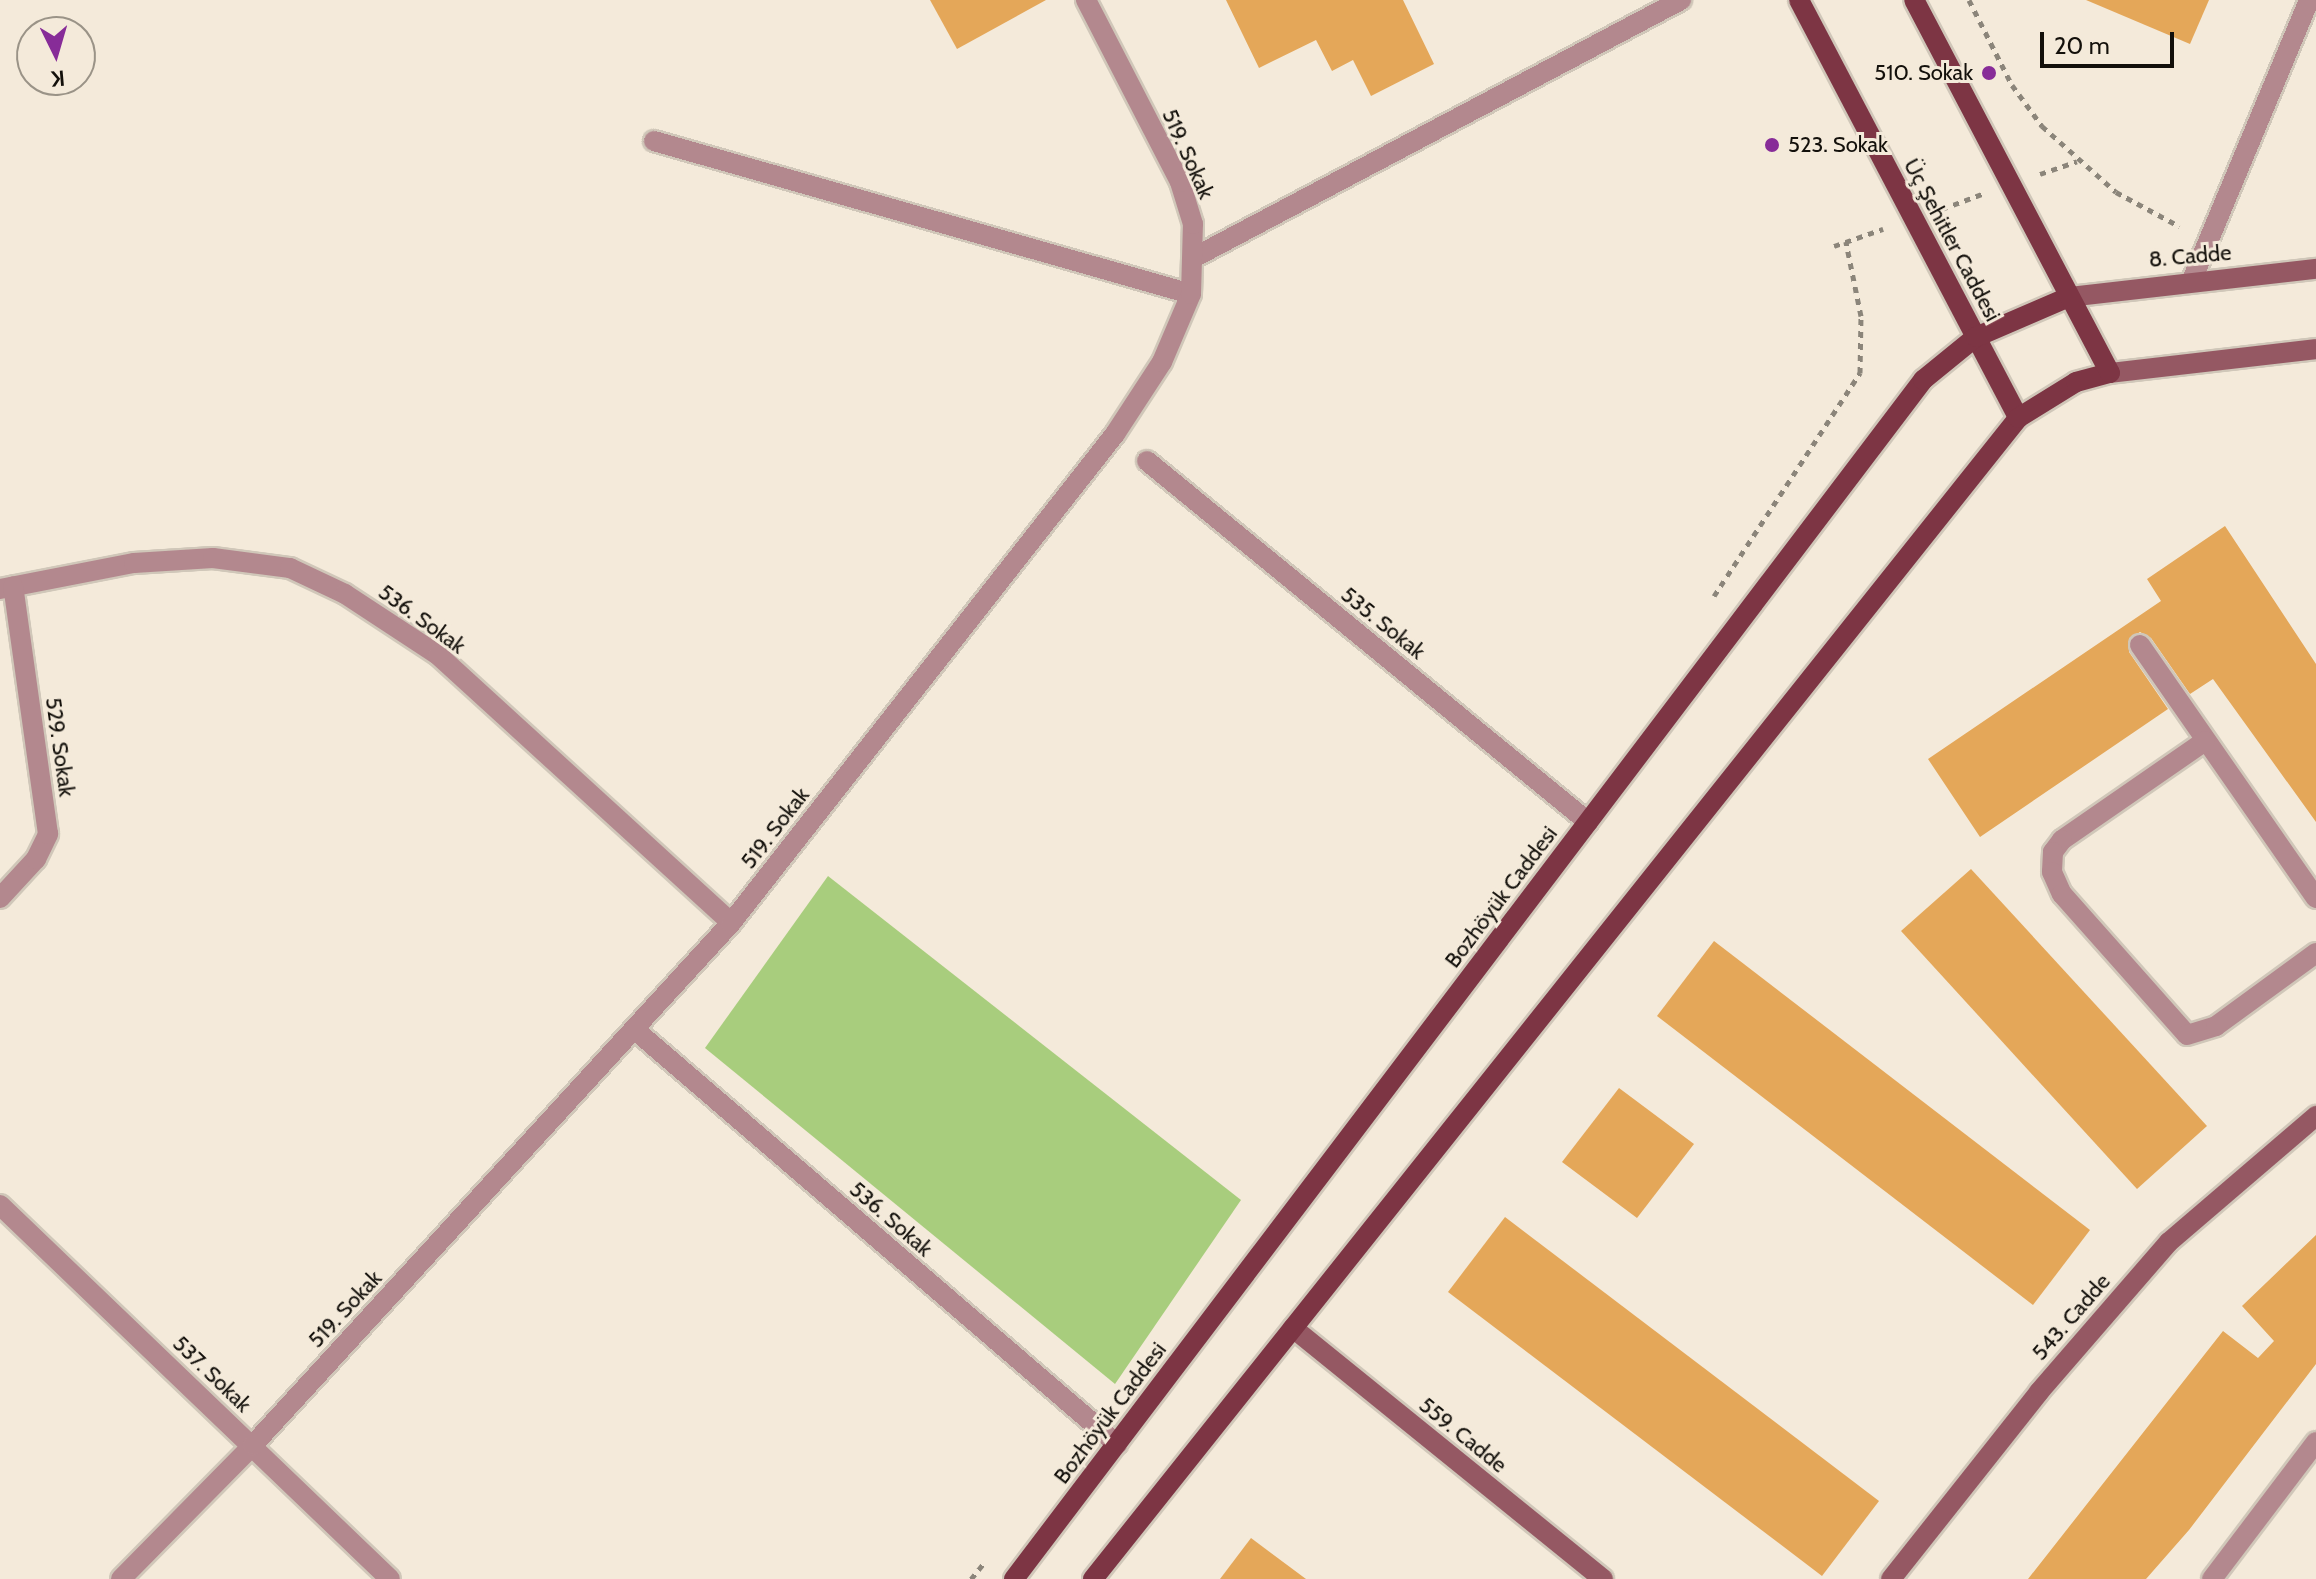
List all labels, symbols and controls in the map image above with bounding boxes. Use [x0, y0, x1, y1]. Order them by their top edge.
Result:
north arrow [16, 16, 96, 96]
scale bar [2044, 16, 2178, 66]
text: 20 m [2054, 31, 2110, 60]
place label: 510. Sokak [1874, 60, 1973, 86]
text: K [50, 64, 66, 92]
marker: 510. Sokak [1980, 64, 1998, 82]
street label: 519. Sokak [1156, 105, 1220, 203]
place label: 523. Sokak [1788, 132, 1888, 158]
marker: 523. Sokak [1763, 136, 1781, 154]
street label: Üç Şehitler Caddesi [1898, 154, 2006, 326]
street label: 8. Cadde [2148, 239, 2232, 273]
street label: 536. Sokak [373, 579, 471, 659]
street label: 535. Sokak [1336, 581, 1430, 665]
street label: 529. Sokak [40, 696, 80, 798]
street label: 519. Sokak [735, 782, 815, 874]
street label: Bozhöyük Caddesi [1439, 821, 1563, 973]
street label: 536. Sokak [844, 1176, 938, 1262]
street label: 519. Sokak [303, 1265, 387, 1353]
street label: 543. Cadde [2026, 1268, 2116, 1366]
street label: 537. Sokak [167, 1330, 257, 1418]
street label: Bozhöyük Caddesi [1048, 1337, 1172, 1489]
street label: 559. Cadde [1414, 1392, 1512, 1478]

